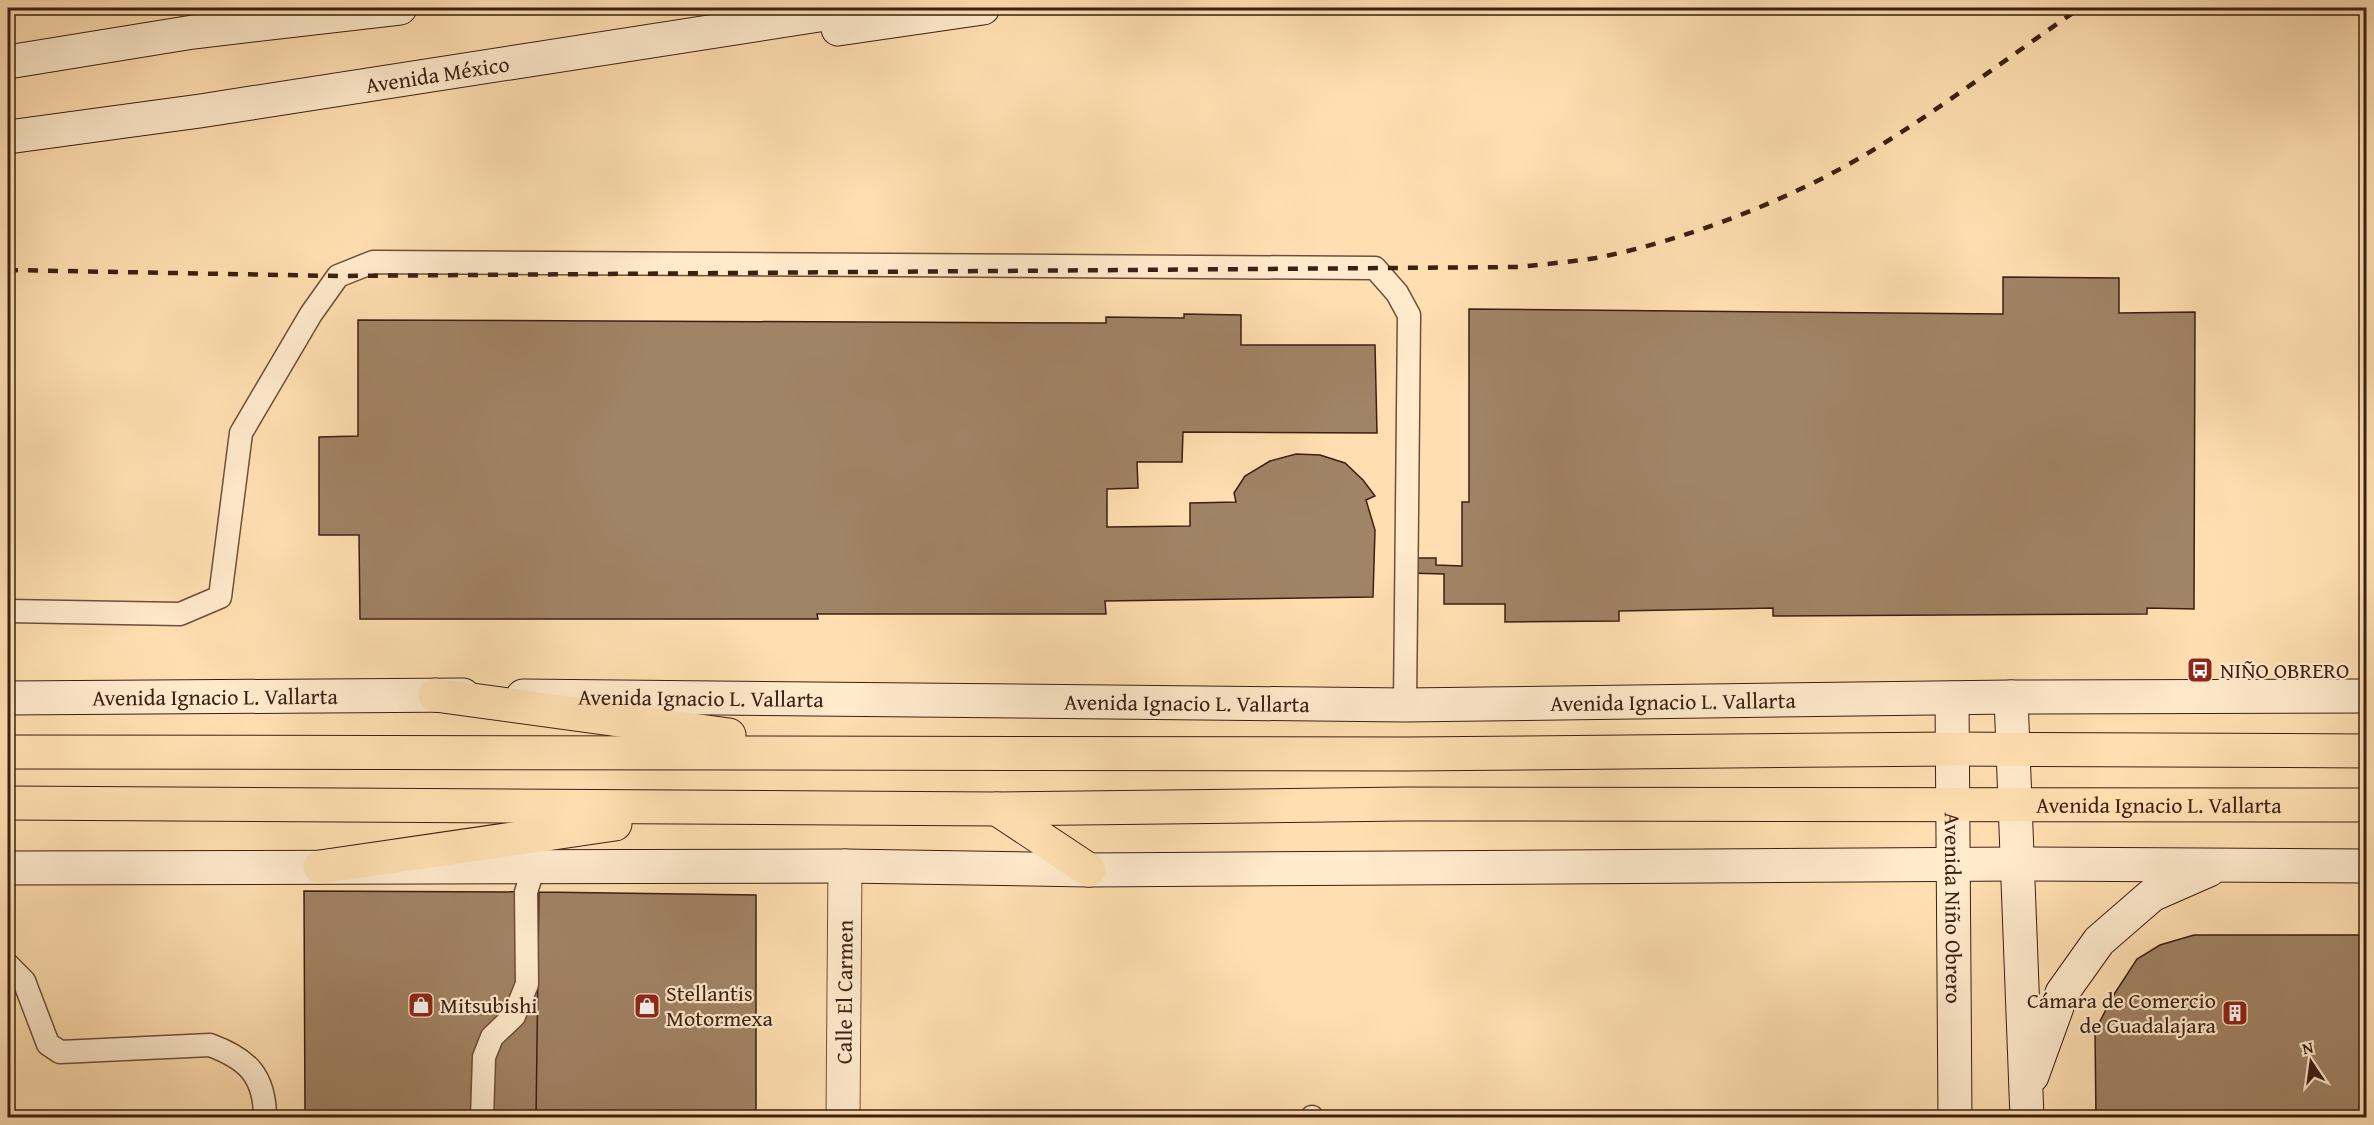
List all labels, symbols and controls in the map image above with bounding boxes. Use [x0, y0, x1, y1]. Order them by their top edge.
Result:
street label: Avenida México [363, 47, 512, 101]
place label: NIÑO OBRERO [2220, 654, 2349, 686]
bus stop icon: NIÑO OBRERO [2185, 655, 2215, 685]
street label: Avenida Ignacio L. Vallarta [92, 680, 339, 713]
street label: Avenida Ignacio L. Vallarta [578, 681, 825, 715]
street label: Avenida Ignacio L. Vallarta [1550, 684, 1797, 719]
street label: Avenida Ignacio L. Vallarta [1064, 686, 1311, 720]
street label: Avenida Ignacio L. Vallarta [2036, 789, 2282, 821]
street label: Avenida Niño Obrero [1937, 812, 1970, 1004]
street label: Calle El Carmen [827, 919, 861, 1064]
place label: Stellantis Motormexa [666, 977, 773, 1034]
place label: Cámara de Comercio de Guadalajara [2027, 984, 2217, 1041]
place label: Mitsubishi [440, 989, 537, 1021]
shop icon: Mitsubishi [406, 990, 436, 1020]
shop icon: Stellantis Motormexa [632, 991, 662, 1021]
building icon: Cámara de Comercio de Guadalajara [2220, 998, 2250, 1028]
north arrow [2281, 1032, 2341, 1092]
text: N [2300, 1034, 2316, 1060]

